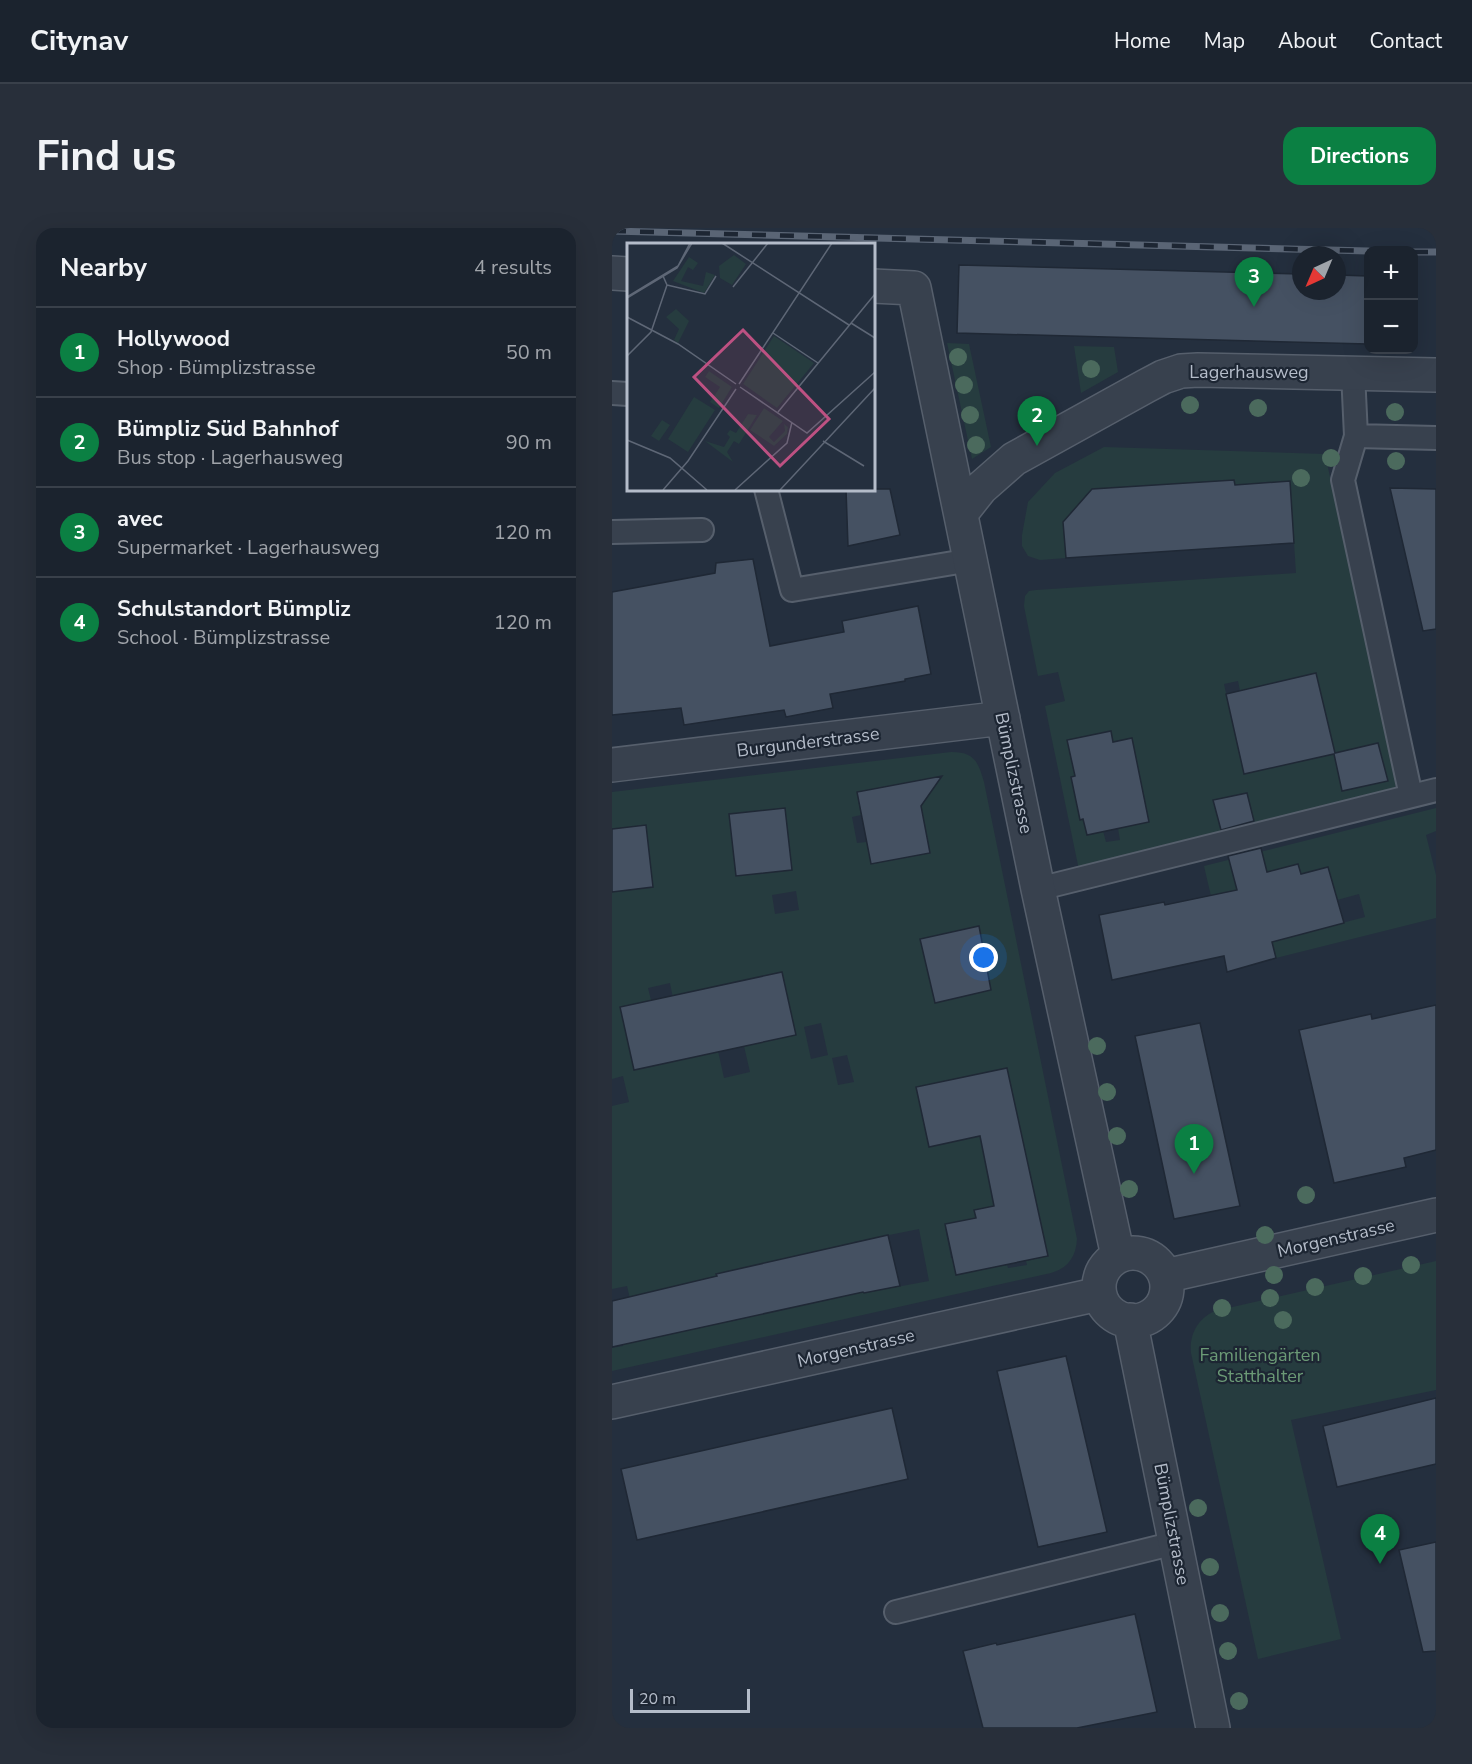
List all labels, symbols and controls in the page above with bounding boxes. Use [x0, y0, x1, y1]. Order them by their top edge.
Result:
text: Citynav [30, 22, 128, 60]
text: Home [1114, 27, 1171, 55]
text: Map [1204, 27, 1245, 55]
text: About [1278, 27, 1336, 55]
text: Contact [1369, 27, 1442, 55]
button: Directions [1283, 127, 1436, 185]
text: Find us [36, 128, 176, 185]
inset map [627, 243, 874, 490]
north arrow [1292, 246, 1346, 300]
map controls [1364, 246, 1418, 354]
button: + [1364, 246, 1418, 300]
text: Nearby [60, 250, 147, 285]
text: 4 results [474, 254, 552, 281]
pin: 3 [1234, 257, 1274, 307]
button: − [1364, 300, 1418, 354]
text: Hollywood [117, 324, 230, 354]
text: 1 [74, 339, 86, 366]
text: 50 m [506, 339, 552, 366]
text: Shop · Bümplizstrasse [117, 354, 316, 381]
street label: Lagerhausweg [1189, 360, 1309, 384]
pin: 2 [1018, 396, 1056, 446]
text: Bümpliz Süd Bahnhof [117, 414, 338, 444]
text: 2 [74, 429, 86, 456]
text: 90 m [506, 429, 552, 456]
text: Bus stop · Lagerhausweg [117, 444, 343, 471]
text: avec [117, 504, 163, 534]
text: 3 [74, 519, 86, 546]
text: 120 m [494, 519, 552, 546]
text: Supermarket · Lagerhausweg [117, 534, 380, 561]
text: Schulstandort Bümpliz [117, 594, 351, 624]
text: 4 [74, 609, 86, 636]
text: 120 m [494, 609, 552, 636]
text: School · Bümplizstrasse [117, 624, 330, 651]
street label: Bümplizstrasse [989, 710, 1039, 836]
street label: Burgunderstrasse [735, 721, 881, 763]
your location [969, 943, 998, 972]
pin: 1 [1174, 1124, 1214, 1174]
street label: Morgenstrasse [1275, 1213, 1397, 1263]
street label: Morgenstrasse [795, 1323, 917, 1373]
park label: Familiengärten Statthalter [1200, 1343, 1320, 1388]
street label: Bümplizstrasse [1148, 1461, 1196, 1587]
pin: 4 [1360, 1514, 1400, 1564]
scale bar [630, 1686, 750, 1714]
text: 20 m [639, 1688, 676, 1710]

